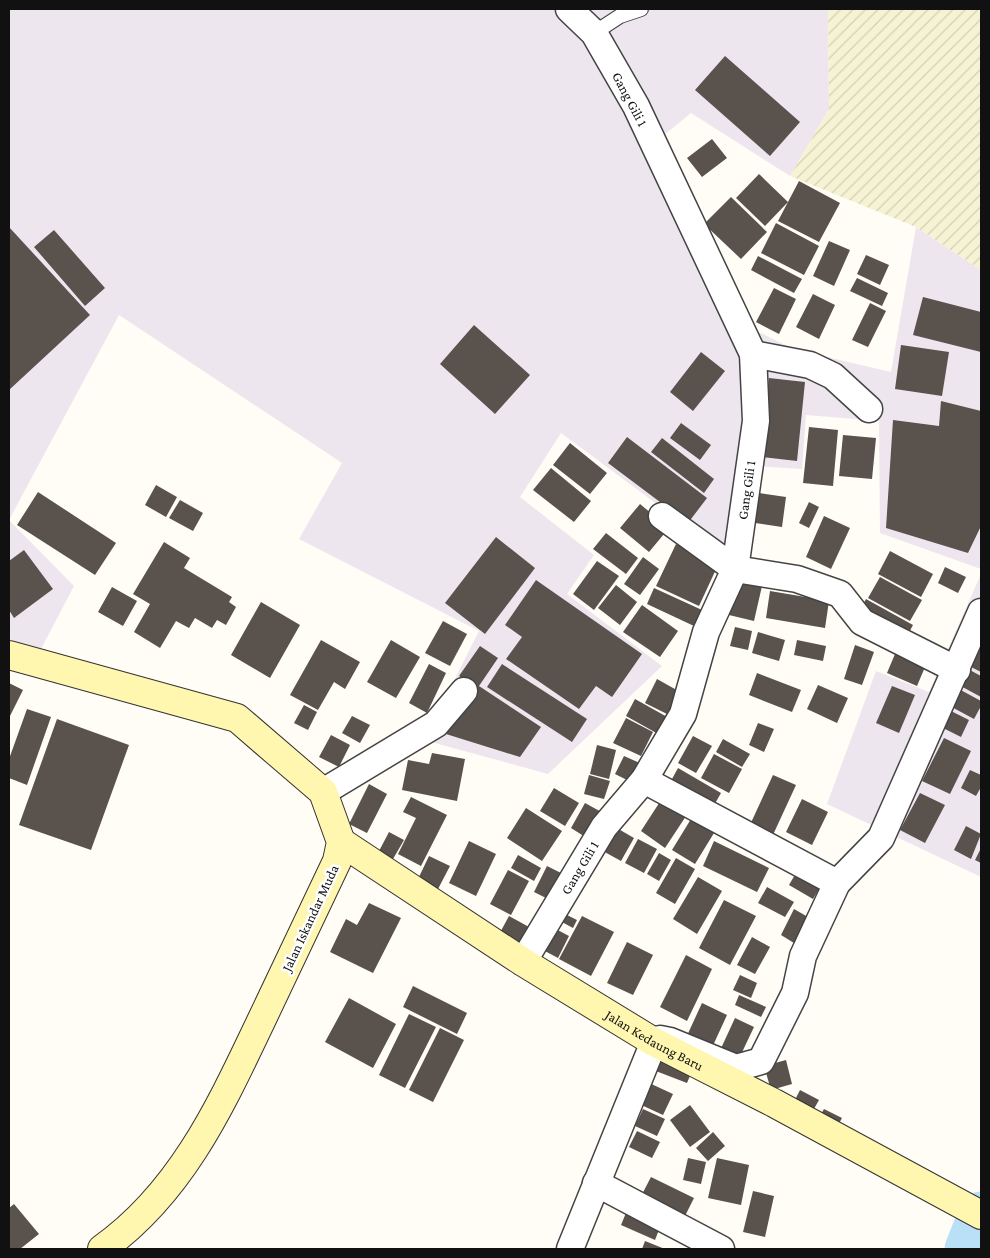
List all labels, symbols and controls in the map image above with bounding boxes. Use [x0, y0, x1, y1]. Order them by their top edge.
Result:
street label: Gang Gili 1 [609, 69, 651, 129]
street label: Gang Gili 1 [734, 459, 758, 521]
street label: Gang Gili 1 [557, 838, 602, 897]
street label: Jalan Iskandar Muda [277, 862, 342, 976]
street label: Jalan Kedaung Baru [601, 1005, 707, 1074]

